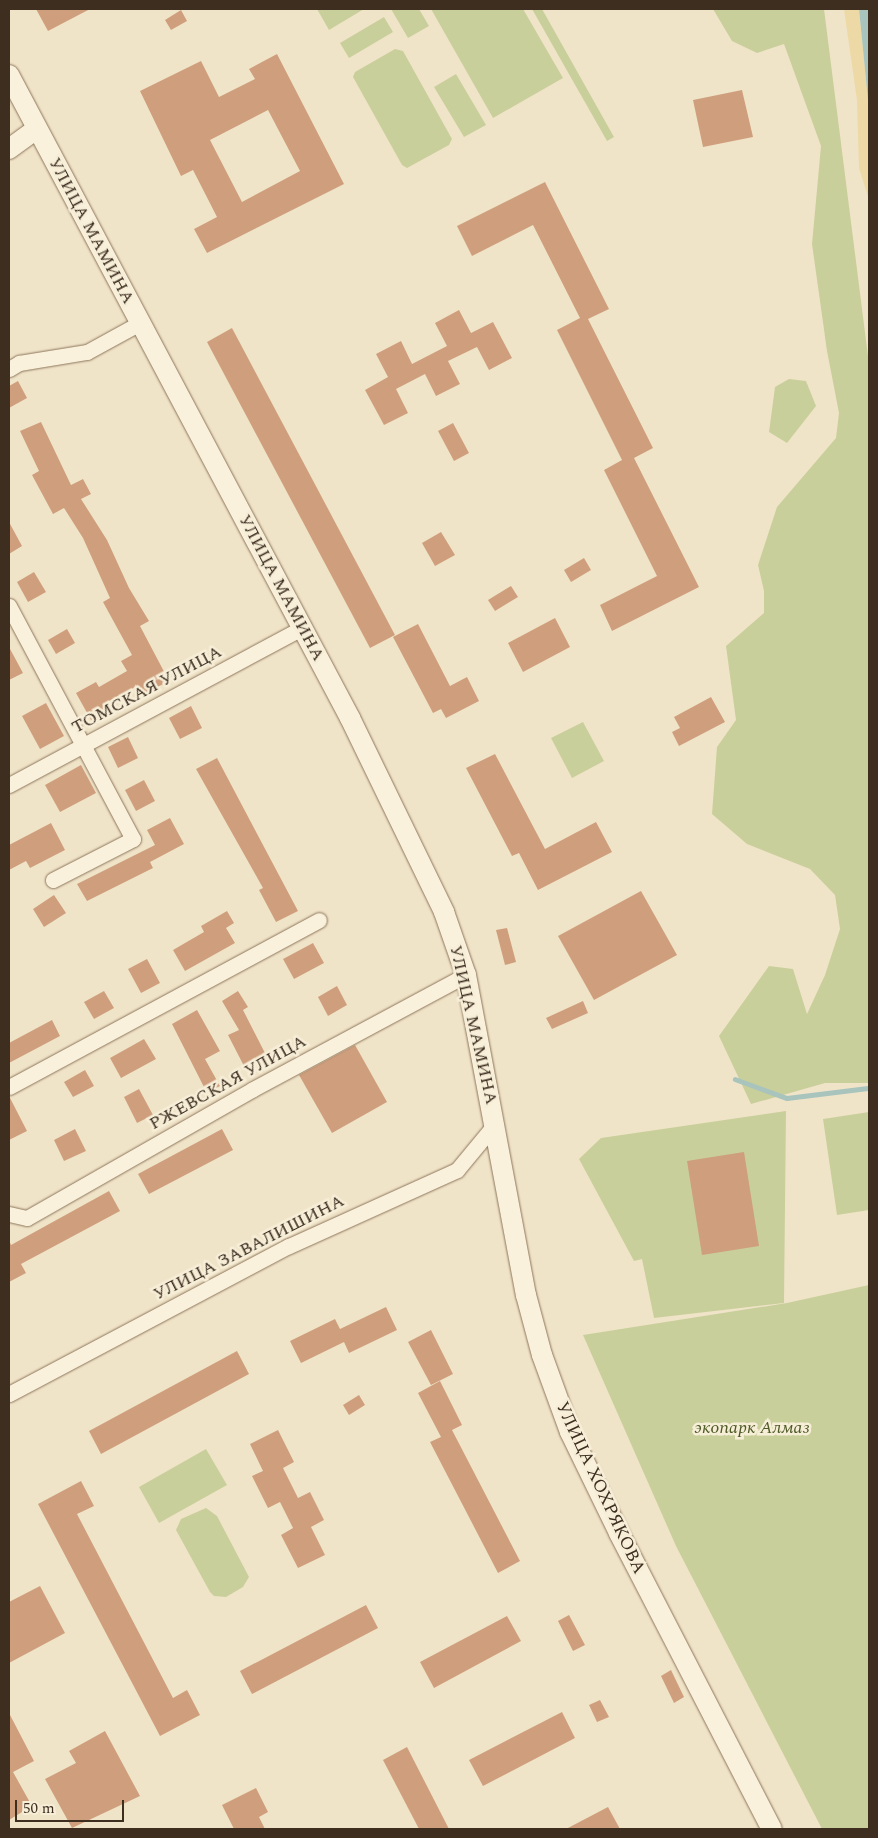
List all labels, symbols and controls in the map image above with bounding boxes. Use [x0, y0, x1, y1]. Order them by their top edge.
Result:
street label: УЛИЦА МАМИНА [43, 154, 139, 308]
street label: УЛИЦА МАМИНА [233, 511, 329, 665]
street label: ТОМСКАЯ УЛИЦА [68, 641, 226, 739]
street label: УЛИЦА МАМИНА [444, 943, 502, 1107]
street label: РЖЕВСКАЯ УЛИЦА [146, 1031, 310, 1135]
street label: УЛИЦА ЗАВАЛИШИНА [150, 1190, 348, 1306]
street label: УЛИЦА ХОХРЯКОВА [551, 1399, 649, 1577]
park label: экопарк Алмаз [694, 1417, 810, 1439]
scale bar [18, 1790, 126, 1822]
text: 50 m [23, 1797, 55, 1820]

